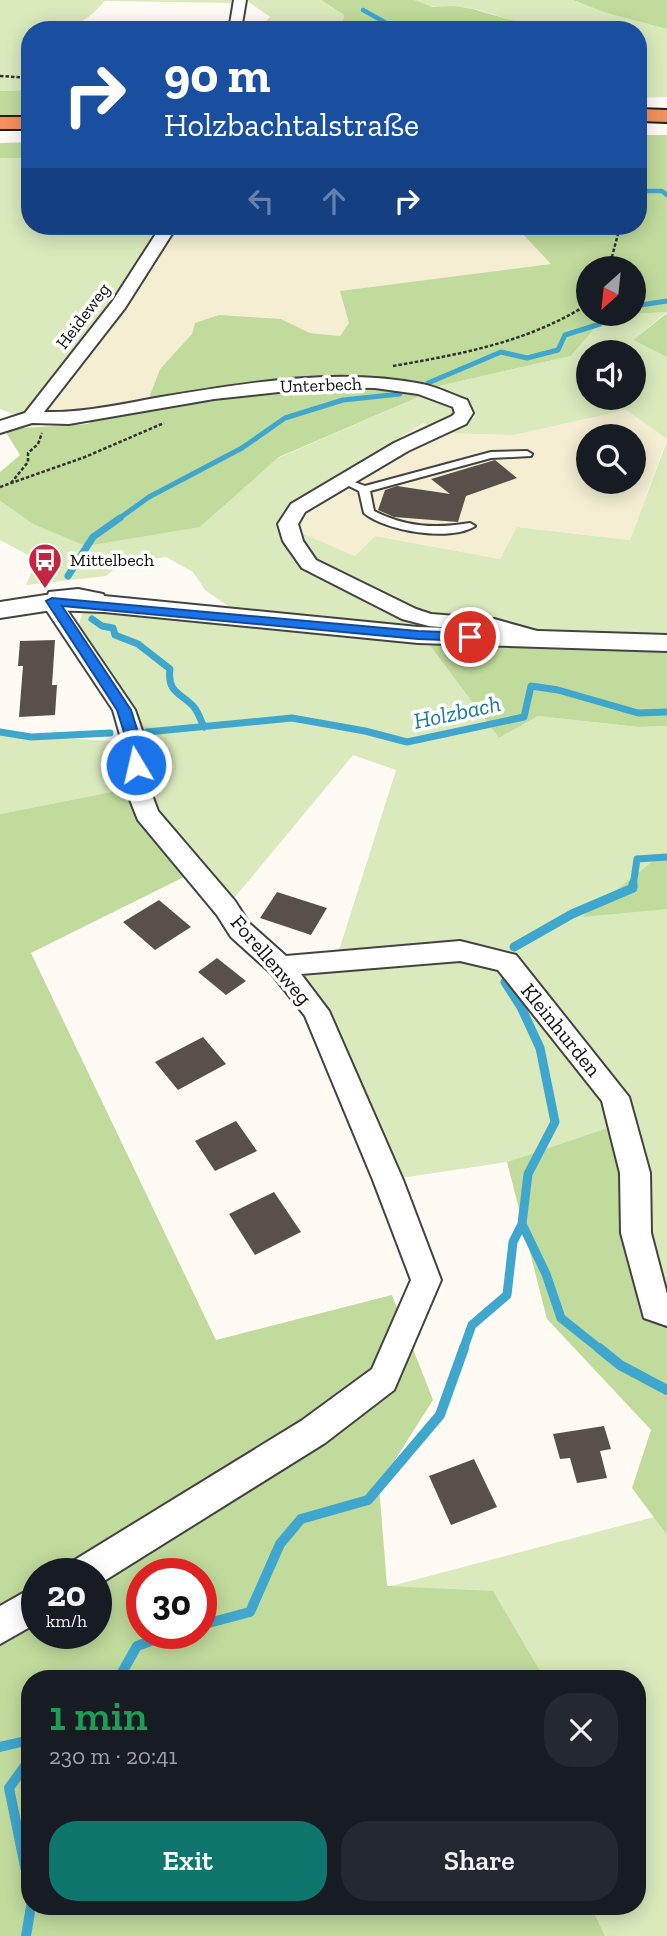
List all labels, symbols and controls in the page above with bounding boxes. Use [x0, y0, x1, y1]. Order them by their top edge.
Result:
text: 90 m [164, 46, 271, 105]
icon: right [49, 49, 140, 140]
text: Holzbachtalstraße [164, 106, 419, 144]
icon: left [242, 182, 280, 220]
icon: ahead [315, 182, 353, 220]
icon: right [388, 182, 426, 220]
north arrow [576, 256, 646, 326]
map controls [576, 256, 646, 494]
street label: Heideweg [51, 279, 115, 353]
button: sound [576, 340, 646, 410]
street label: Unterbech [280, 373, 362, 397]
button: search [576, 424, 646, 494]
bus stop icon: Mittelbech [26, 541, 64, 590]
place label: Mittelbech [70, 549, 154, 571]
pin [440, 607, 500, 667]
icon: arrive [451, 618, 489, 656]
water label: Holzbach [411, 689, 503, 735]
position arrow [99, 728, 173, 802]
street label: Forellenweg [226, 910, 317, 1010]
street label: Kleinhurden [516, 978, 607, 1081]
speed limit sign: 30 [126, 1558, 217, 1649]
text: 20 [47, 1573, 86, 1615]
text: km/h [46, 1610, 87, 1632]
text: 1 min [49, 1690, 148, 1741]
button: close [544, 1693, 618, 1767]
text: 230 m · 20:41 [49, 1742, 177, 1770]
button: Exit [49, 1821, 327, 1901]
button: Share [341, 1821, 618, 1901]

